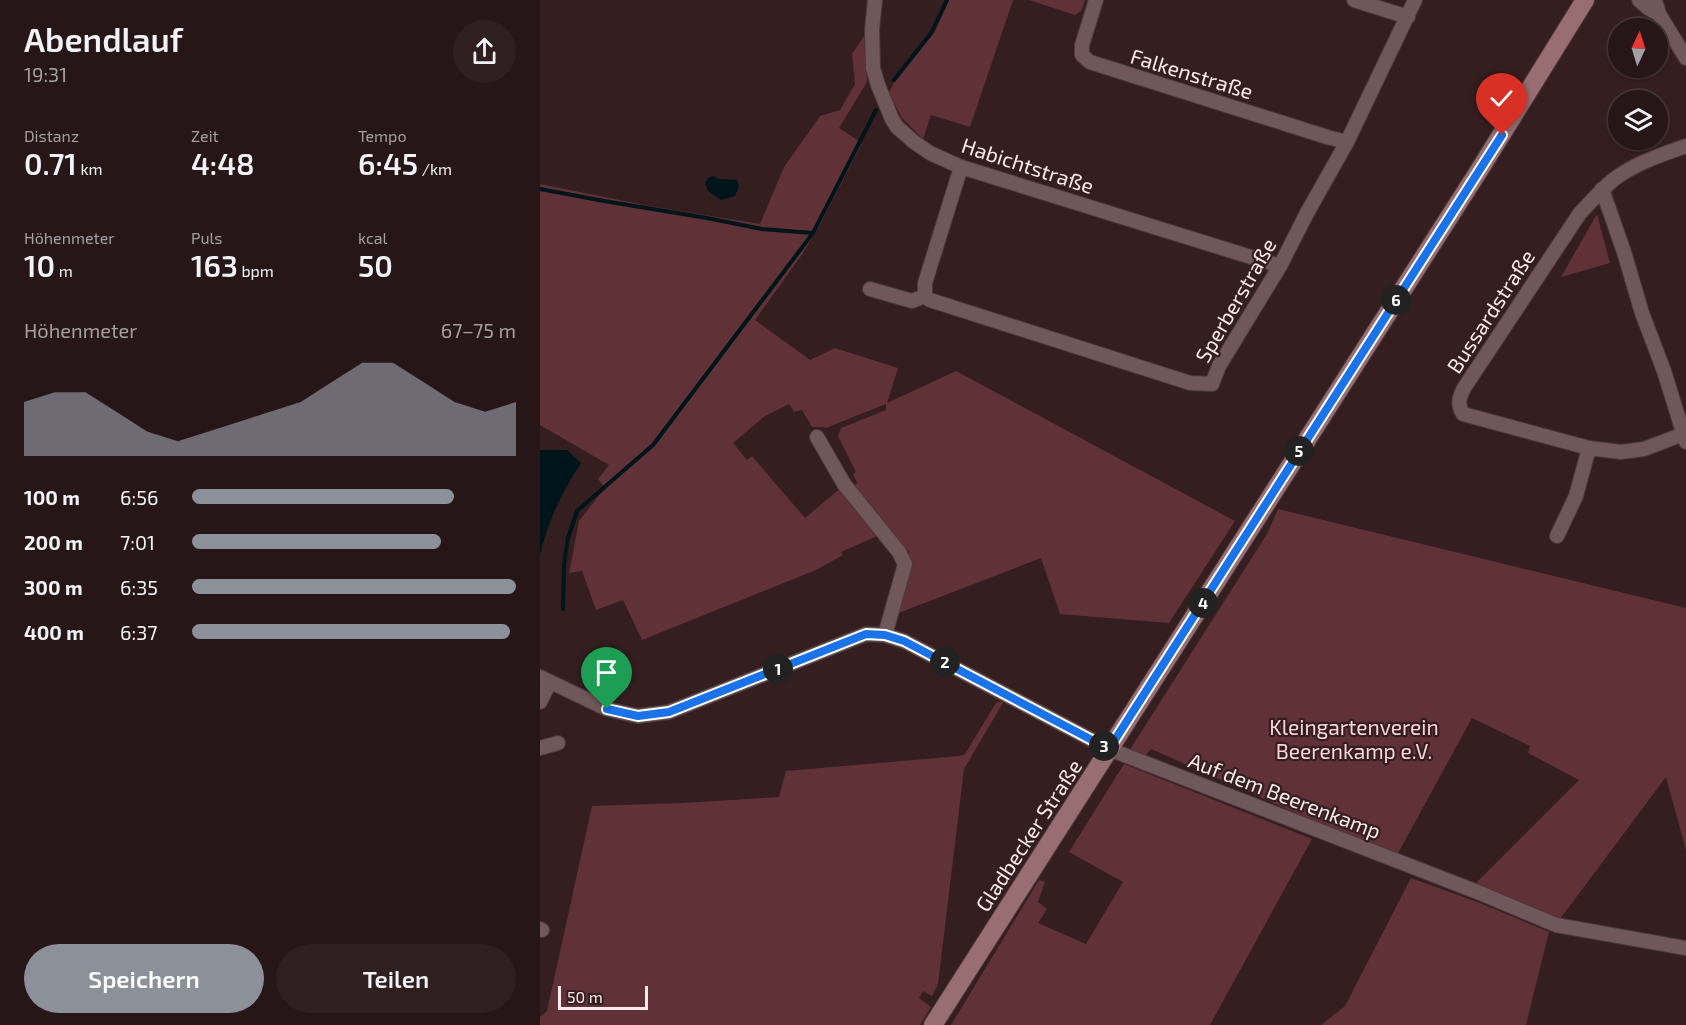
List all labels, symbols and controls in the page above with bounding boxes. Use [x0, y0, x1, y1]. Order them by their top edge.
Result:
north arrow [1608, 18, 1668, 78]
map controls [1608, 18, 1668, 150]
text: Abendlauf [24, 19, 183, 59]
button: share [453, 20, 516, 83]
street label: Falkenstraße [1128, 43, 1256, 103]
text: 19:31 [24, 62, 67, 86]
pin [1476, 73, 1527, 135]
icon: check [1485, 82, 1518, 115]
button: layers [1608, 90, 1668, 150]
text: Distanz [24, 126, 79, 145]
text: Zeit [191, 126, 219, 145]
text: Tempo [358, 126, 406, 145]
street label: Habichtstraße [959, 132, 1097, 198]
text: 0.71 [24, 145, 77, 181]
text: 4:48 [191, 145, 255, 181]
text: 6:45 [358, 145, 418, 181]
text: km [77, 159, 103, 178]
text: /km [418, 159, 452, 178]
text: Höhenmeter [24, 228, 115, 247]
text: Puls [191, 228, 222, 247]
text: kcal [358, 228, 387, 247]
street label: Sperberstraße [1189, 233, 1281, 367]
street label: Bussardstraße [1441, 245, 1539, 377]
text: 10 [24, 247, 55, 283]
text: 163 [191, 247, 238, 283]
text: 50 [358, 247, 393, 283]
text: m [55, 261, 73, 280]
text: bpm [238, 261, 274, 280]
pin: 6 [1381, 285, 1411, 315]
text: 6 [1391, 290, 1401, 309]
text: Höhenmeter [24, 318, 137, 342]
text: 67–75 m [441, 318, 516, 342]
pin: 5 [1284, 436, 1314, 466]
text: 5 [1295, 441, 1303, 460]
text: 100 m [24, 485, 80, 509]
text: 6:56 [120, 485, 158, 509]
text: 200 m [24, 530, 83, 554]
text: 7:01 [120, 530, 155, 554]
text: 300 m [24, 575, 83, 599]
text: 6:35 [120, 575, 158, 599]
pin: 4 [1188, 588, 1218, 618]
text: 4 [1198, 593, 1208, 612]
text: 400 m [24, 620, 84, 644]
text: 6:37 [120, 620, 158, 644]
pin [581, 647, 632, 709]
pin: 2 [930, 647, 960, 677]
text: 2 [940, 652, 950, 671]
pin: 1 [763, 654, 793, 684]
icon: arrive [590, 656, 623, 689]
text: 1 [775, 659, 781, 678]
park label: Kleingartenverein Beerenkamp e.V. [1269, 714, 1439, 763]
pin: 3 [1089, 731, 1119, 761]
text: 3 [1099, 736, 1109, 755]
street label: Auf dem Beerenkamp [1185, 747, 1385, 843]
street label: Gladbecker Straße [970, 754, 1086, 916]
button: Speichern [24, 944, 264, 1013]
button: Teilen [276, 944, 516, 1013]
scale bar [558, 983, 648, 1010]
text: 50 m [567, 987, 603, 1006]

